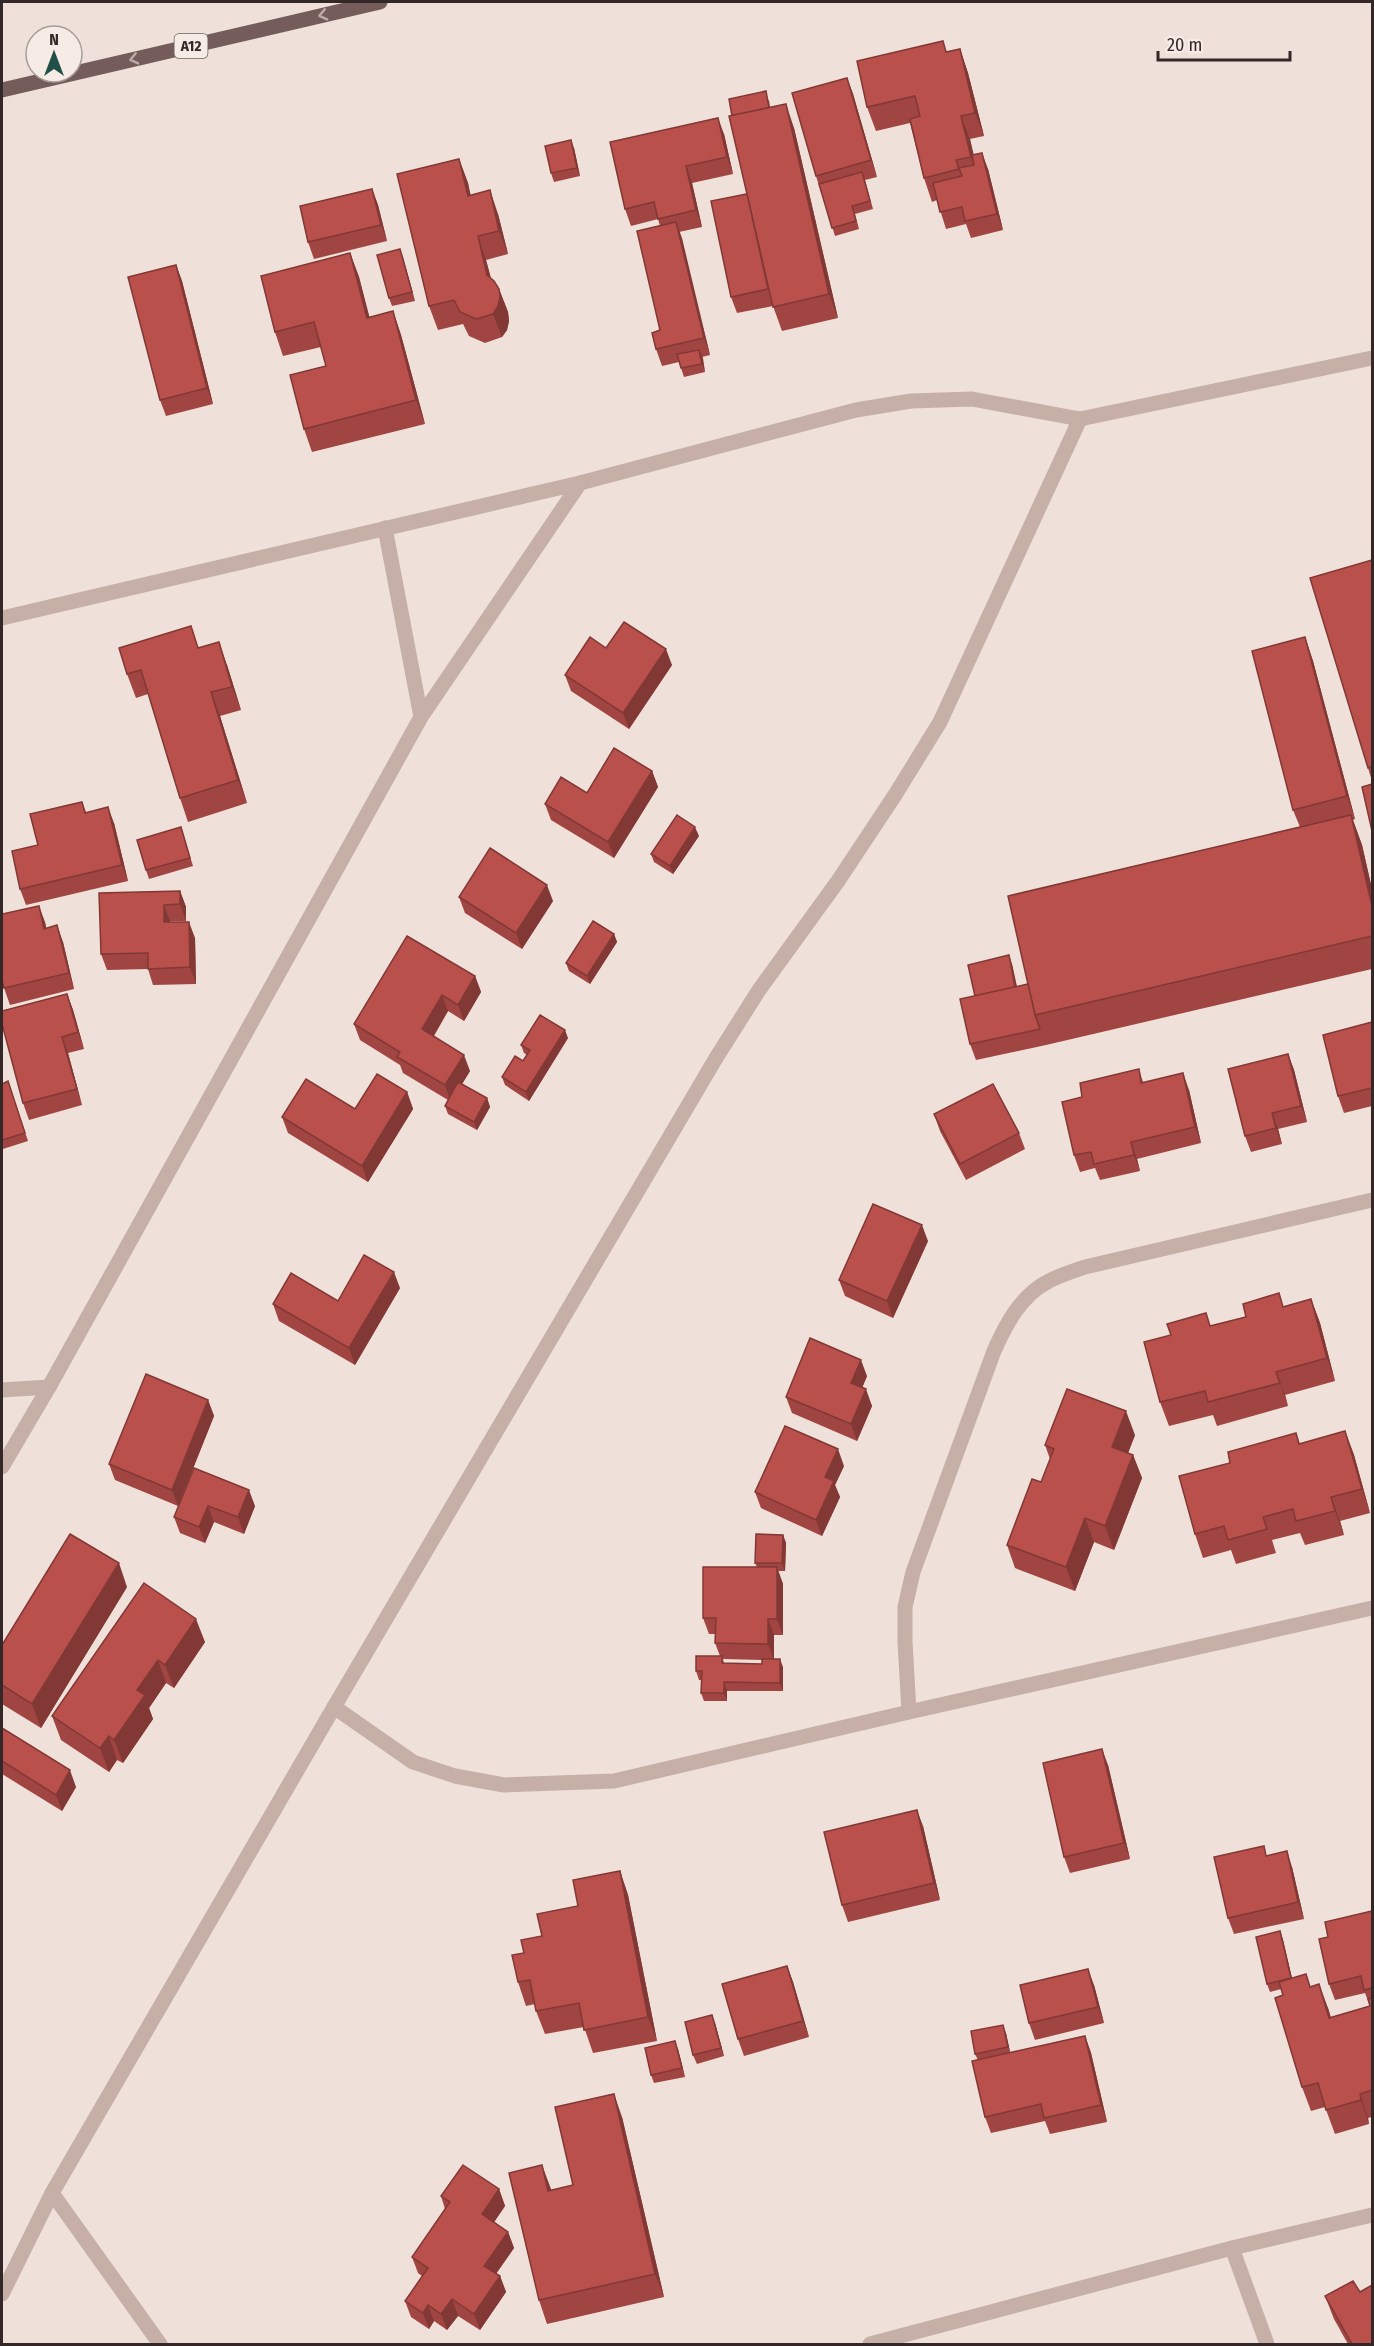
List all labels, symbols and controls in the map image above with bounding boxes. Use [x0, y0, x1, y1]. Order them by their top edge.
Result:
one-way arrow [319, 7, 329, 20]
north arrow [24, 24, 84, 84]
scale bar [1158, 24, 1290, 62]
text: N [49, 30, 59, 49]
road number: A12 [174, 34, 207, 58]
text: 20 m [1167, 34, 1202, 56]
one-way arrow [129, 52, 139, 65]

